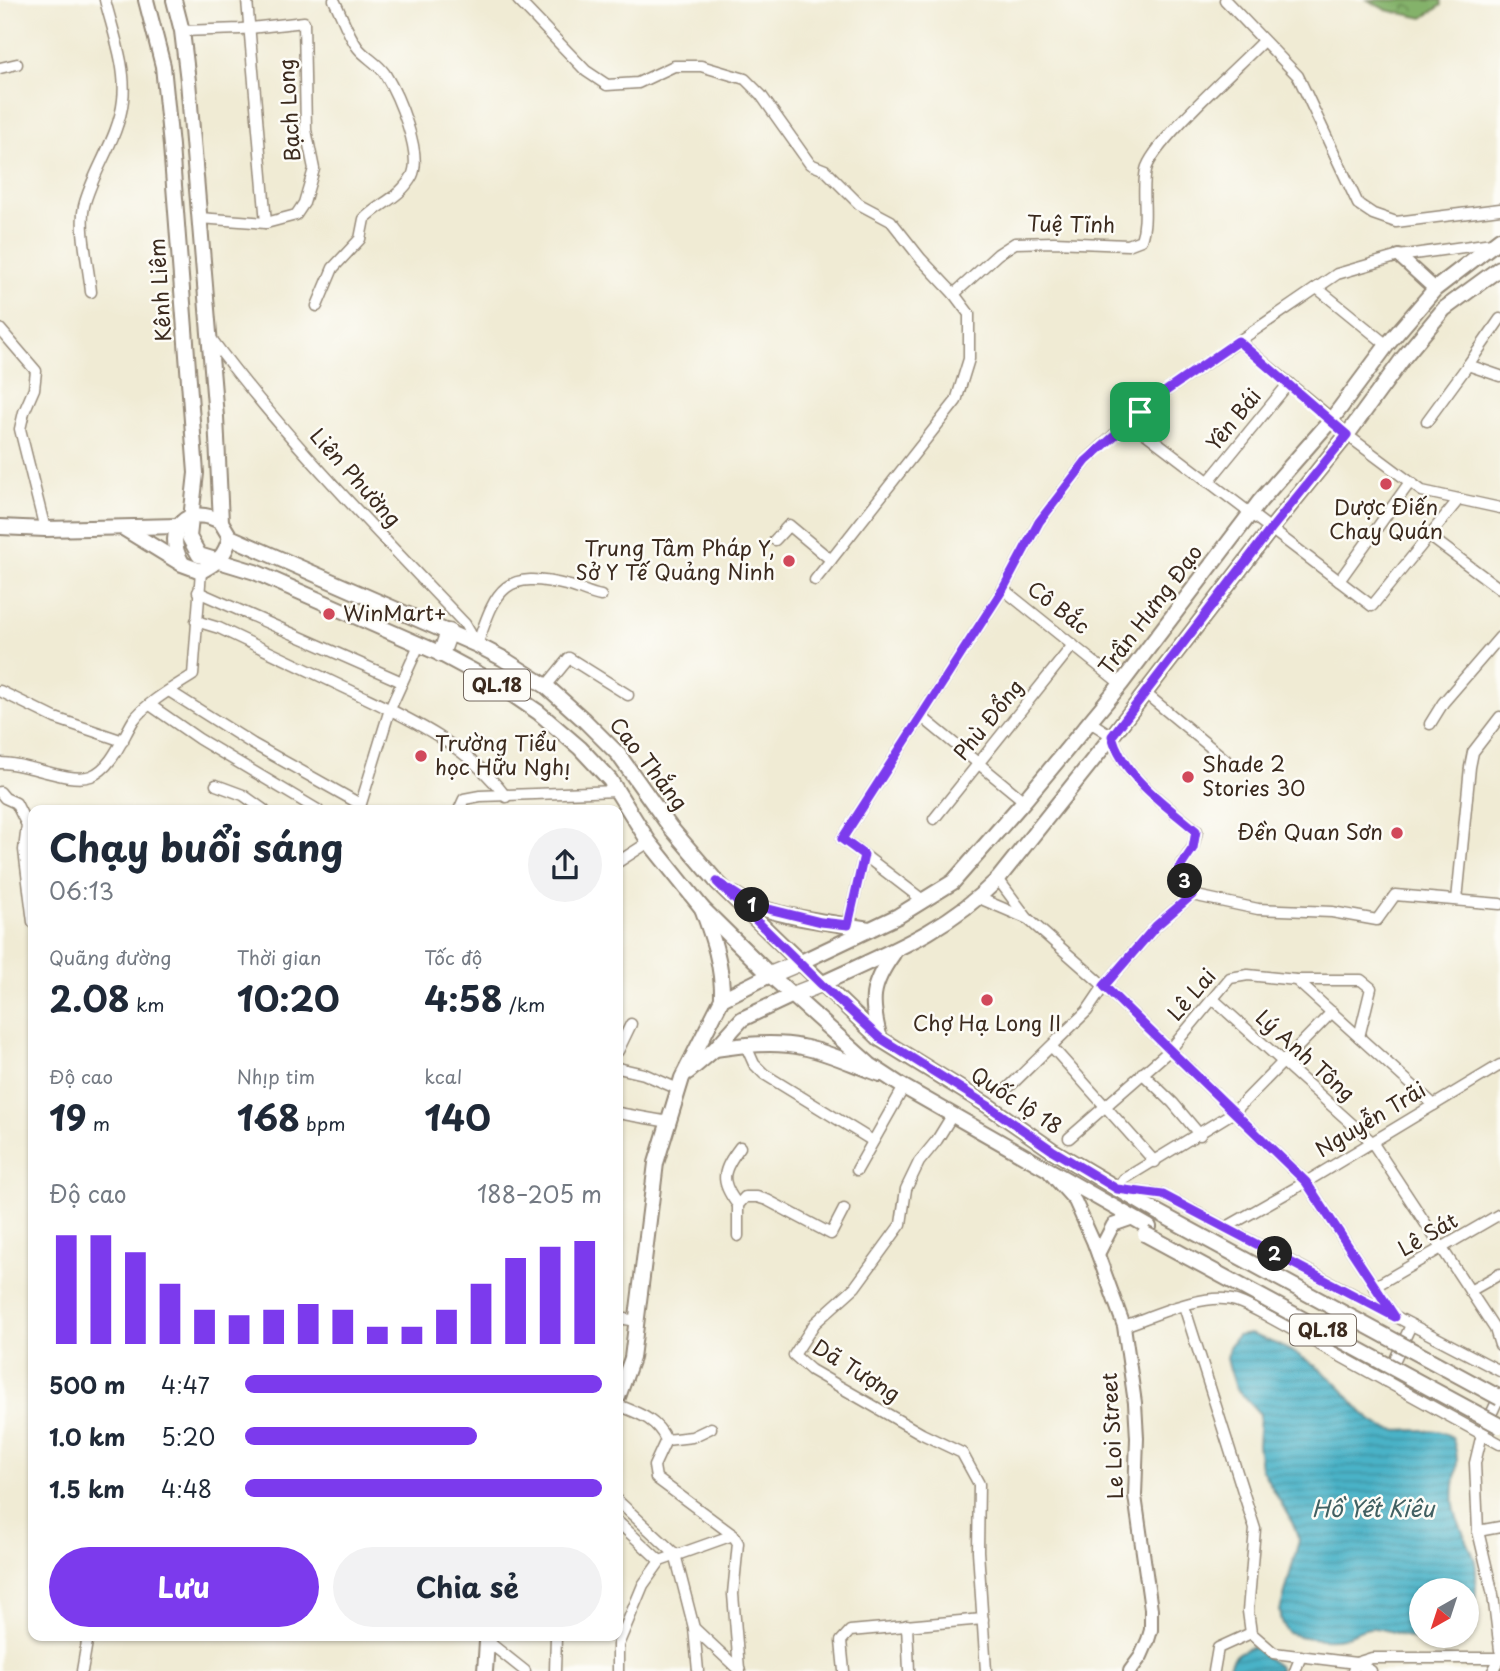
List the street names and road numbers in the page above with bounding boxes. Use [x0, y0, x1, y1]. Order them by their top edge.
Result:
street label: Bạch Long [268, 58, 308, 163]
street label: Tuệ Tĩnh [1027, 206, 1115, 240]
street label: Kênh Liêm [139, 237, 179, 343]
street label: Yên Bái [1197, 380, 1268, 457]
street label: Liên Phường [303, 420, 410, 533]
street label: Trần Hưng Đạo [1090, 537, 1209, 681]
street label: Cô Bắc [1021, 572, 1097, 641]
road number: QL.18 [464, 670, 530, 700]
street label: Phù Đổng [945, 671, 1030, 766]
street label: Cao Thắng [603, 709, 696, 816]
street label: Lê Lai [1159, 960, 1222, 1027]
street label: Lý Anh Tông [1249, 1001, 1363, 1108]
street label: Quốc lộ 18 [965, 1058, 1069, 1141]
street label: Nguyễn Trãi [1309, 1073, 1431, 1164]
street label: Lê Sát [1391, 1203, 1463, 1263]
road number: QL.18 [1290, 1314, 1356, 1346]
street label: Dã Tượng [807, 1330, 907, 1409]
street label: Le Loi Street [1092, 1372, 1130, 1500]

